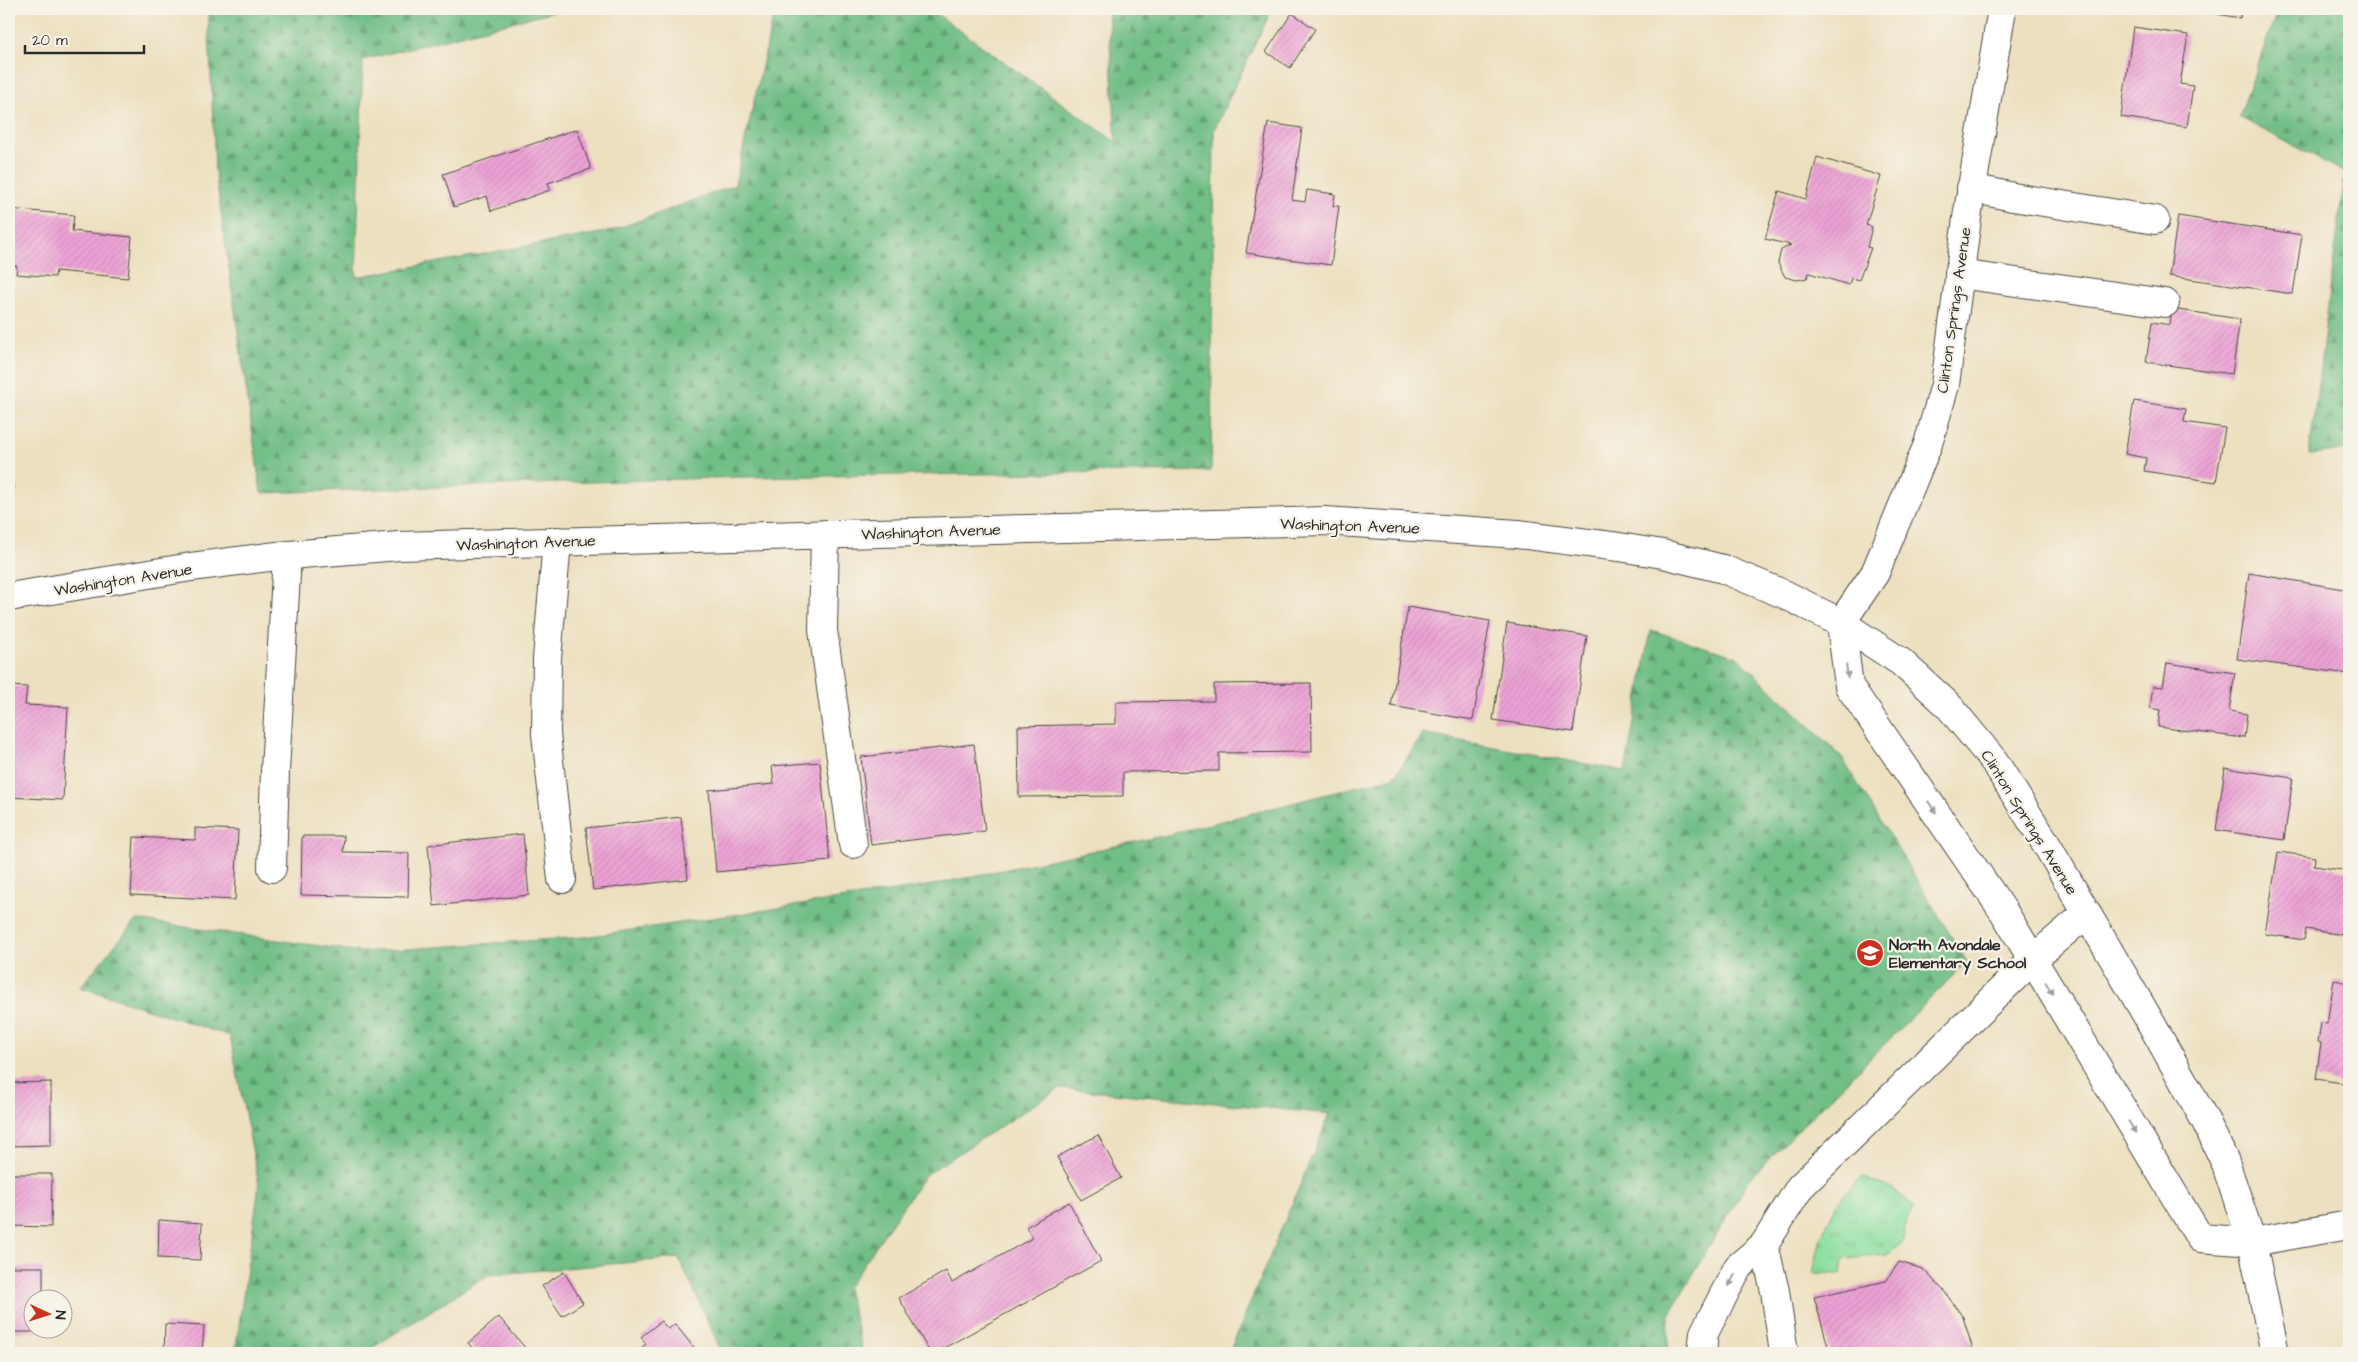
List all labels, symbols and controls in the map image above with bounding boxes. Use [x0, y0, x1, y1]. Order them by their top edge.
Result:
scale bar [25, 22, 144, 54]
text: 20 m [32, 30, 68, 51]
street label: Clinton Springs Avenue [1931, 225, 1978, 395]
street label: Washington Avenue [1280, 513, 1420, 540]
street label: Washington Avenue [861, 519, 1002, 546]
street label: Washington Avenue [456, 530, 597, 557]
street label: Washington Avenue [52, 558, 194, 603]
one-way arrow [1843, 663, 1851, 679]
street label: Clinton Springs Avenue [1975, 746, 2083, 900]
one-way arrow [1928, 801, 1937, 814]
place label: North Avondale Elementary School [1889, 934, 2027, 975]
school or university icon: North Avondale Elementary School [1855, 938, 1885, 968]
one-way arrow [2045, 981, 2054, 994]
one-way arrow [2128, 1121, 2137, 1134]
one-way arrow [1728, 1273, 1736, 1287]
north arrow [22, 1290, 72, 1340]
text: N [50, 1310, 70, 1320]

